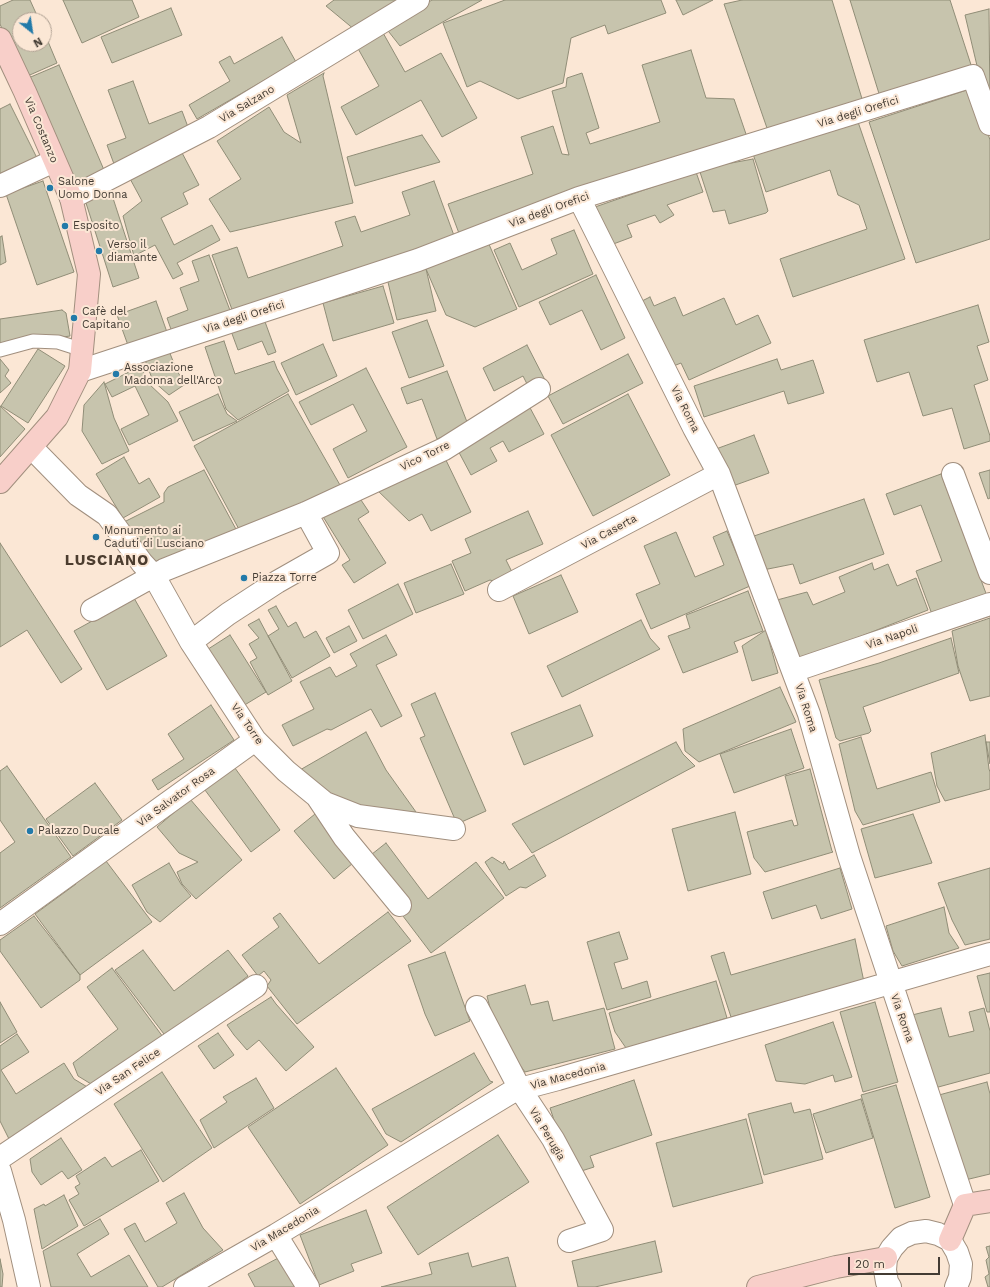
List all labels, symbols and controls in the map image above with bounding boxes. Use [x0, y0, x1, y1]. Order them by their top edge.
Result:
north arrow [12, 12, 52, 52]
text: N [31, 34, 45, 50]
street label: Via Salzano [217, 82, 277, 126]
street label: Via degli Orefici [816, 93, 900, 131]
street label: Via Costanzo [21, 95, 61, 165]
place label: Salone Uomo Donna [58, 175, 128, 201]
marker: Salone Uomo Donna [45, 183, 55, 193]
street label: Via degli Orefici [507, 189, 591, 231]
place label: Esposito [73, 219, 119, 233]
marker: Esposito [60, 221, 70, 231]
place label: Verso il diamante [107, 238, 157, 264]
marker: Verso il diamante [94, 246, 104, 256]
street label: Via degli Orefici [202, 298, 286, 336]
place label: Cafè del Capitano [82, 305, 130, 331]
marker: Cafè del Capitano [69, 313, 79, 323]
place label: Associazione Madonna dell'Arco [124, 361, 222, 387]
marker: Associazione Madonna dell'Arco [111, 369, 121, 379]
street label: Via Roma [668, 384, 702, 434]
street label: Vico Torre [398, 438, 452, 474]
street label: Via Caserta [579, 512, 639, 552]
place label: Monumento ai Caduti di Lusciano [104, 524, 204, 550]
marker: Monumento ai Caduti di Lusciano [91, 532, 101, 542]
district label: LUSCIANO [65, 552, 149, 570]
place label: Piazza Torre [252, 571, 317, 585]
marker: Piazza Torre [239, 573, 249, 583]
street label: Via Napoli [864, 622, 920, 652]
street label: Via Roma [792, 682, 820, 734]
street label: Via Torre [228, 701, 266, 747]
street label: Via Salvator Rosa [134, 764, 218, 830]
place label: Palazzo Ducale [38, 824, 119, 838]
marker: Palazzo Ducale [25, 826, 35, 836]
street label: Via Roma [888, 992, 916, 1044]
street label: Via San Felice [93, 1046, 163, 1098]
street label: Via Macedonia [529, 1060, 607, 1092]
street label: Via Perugia [526, 1105, 568, 1163]
street label: Via Macedonia [248, 1203, 322, 1255]
scale bar [850, 1249, 942, 1275]
text: 20 m [855, 1257, 885, 1271]

